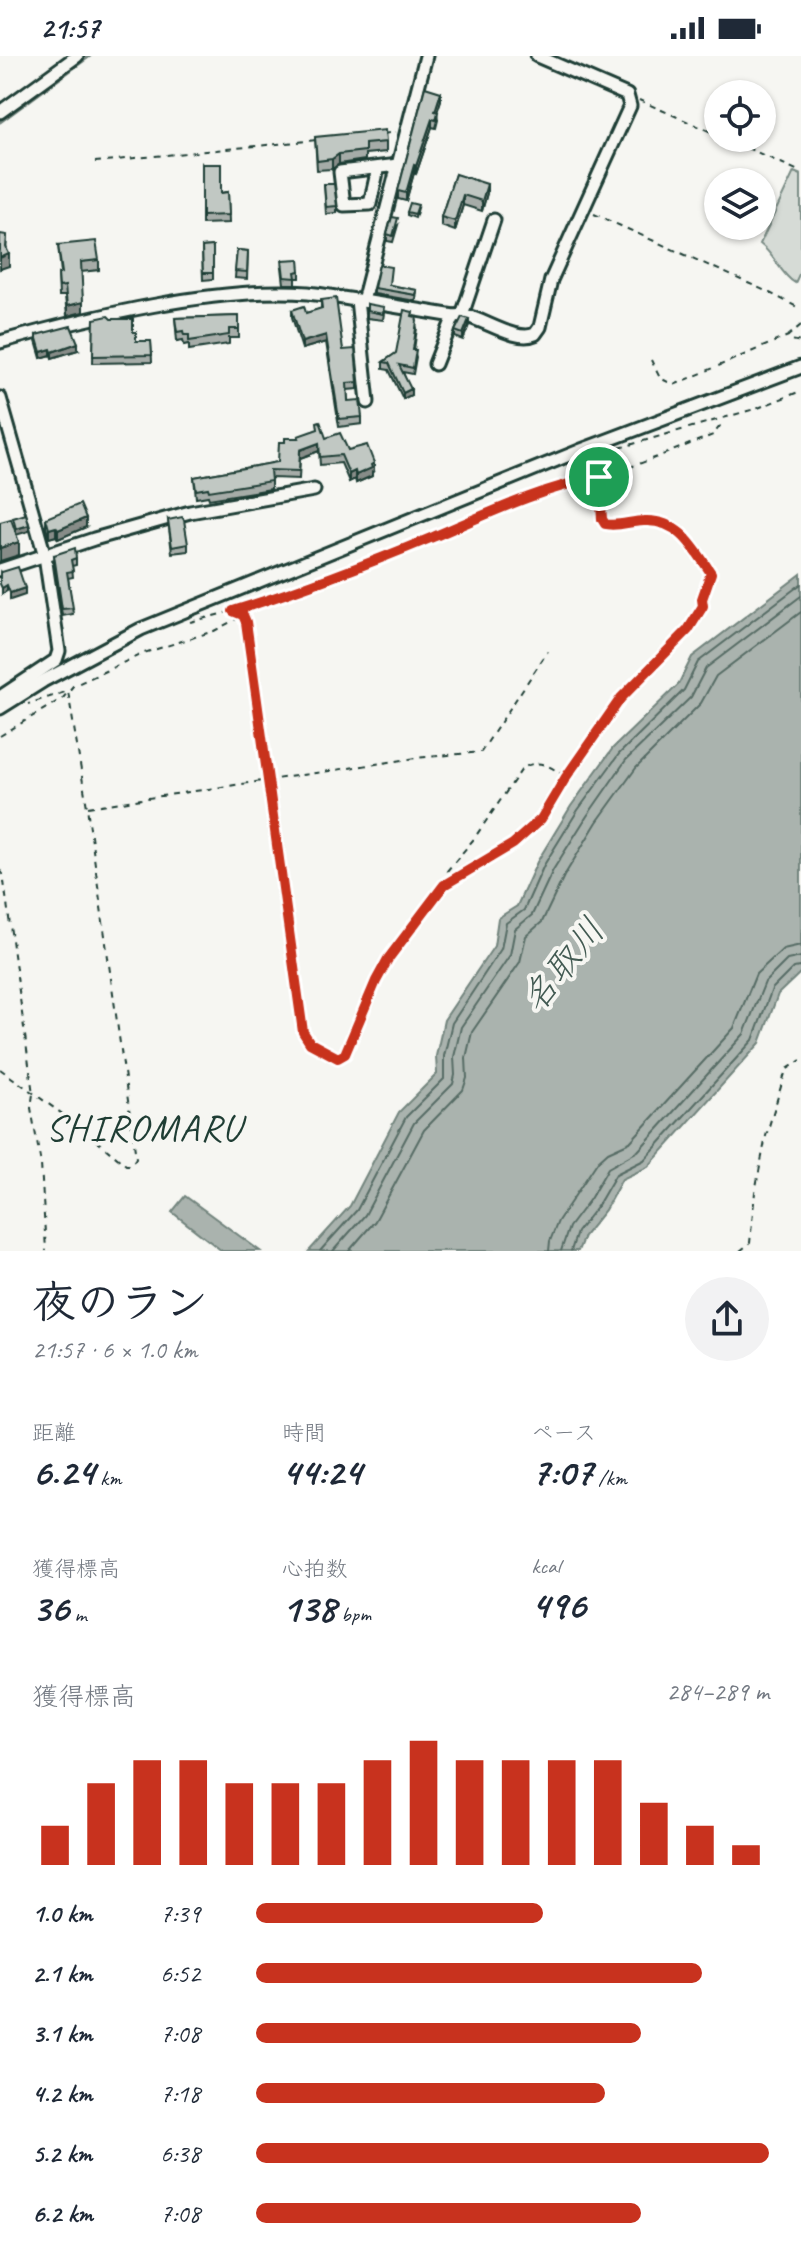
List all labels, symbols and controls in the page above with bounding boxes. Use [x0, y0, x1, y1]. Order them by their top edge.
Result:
text: 21:57 [40, 9, 99, 47]
map controls [704, 80, 776, 240]
button: locate [704, 80, 776, 152]
button: layers [704, 168, 776, 240]
pin [565, 443, 633, 511]
icon: arrive [577, 455, 621, 499]
water label: 名取川 [511, 908, 615, 1021]
district label: SHIROMARU [46, 1104, 247, 1151]
text: 夜のラン [32, 1275, 208, 1330]
button: share [685, 1277, 769, 1361]
text: 21:57 · 6 × 1.0 km [32, 1333, 198, 1366]
text: 距離 [32, 1419, 76, 1447]
text: 時間 [282, 1419, 326, 1447]
text: ペース [531, 1419, 596, 1447]
text: 6.24 [32, 1447, 95, 1497]
text: 44:24 [282, 1447, 362, 1497]
text: 7:07 [531, 1447, 593, 1497]
text: km [95, 1464, 122, 1492]
text: /km [593, 1464, 627, 1492]
text: kcal [531, 1552, 560, 1580]
text: 獲得標高 [32, 1555, 120, 1583]
text: 心拍数 [282, 1555, 348, 1583]
text: 496 [531, 1580, 586, 1630]
text: 36 [32, 1583, 69, 1633]
text: 138 [282, 1583, 336, 1633]
text: m [69, 1600, 87, 1628]
text: bpm [336, 1600, 371, 1628]
text: 284–289 m [666, 1675, 769, 1708]
text: 獲得標高 [32, 1680, 136, 1713]
text: 1.0 km [32, 1897, 92, 1930]
text: 7:39 [160, 1897, 200, 1930]
text: 2.1 km [32, 1957, 92, 1990]
text: 6:52 [160, 1957, 200, 1990]
text: 3.1 km [32, 2017, 92, 2050]
text: 7:08 [160, 2017, 200, 2050]
text: 4.2 km [32, 2077, 92, 2110]
text: 7:18 [160, 2077, 200, 2110]
text: 5.2 km [32, 2137, 92, 2170]
text: 6:38 [160, 2137, 200, 2170]
text: 6.2 km [32, 2197, 93, 2230]
text: 7:08 [160, 2197, 200, 2230]

